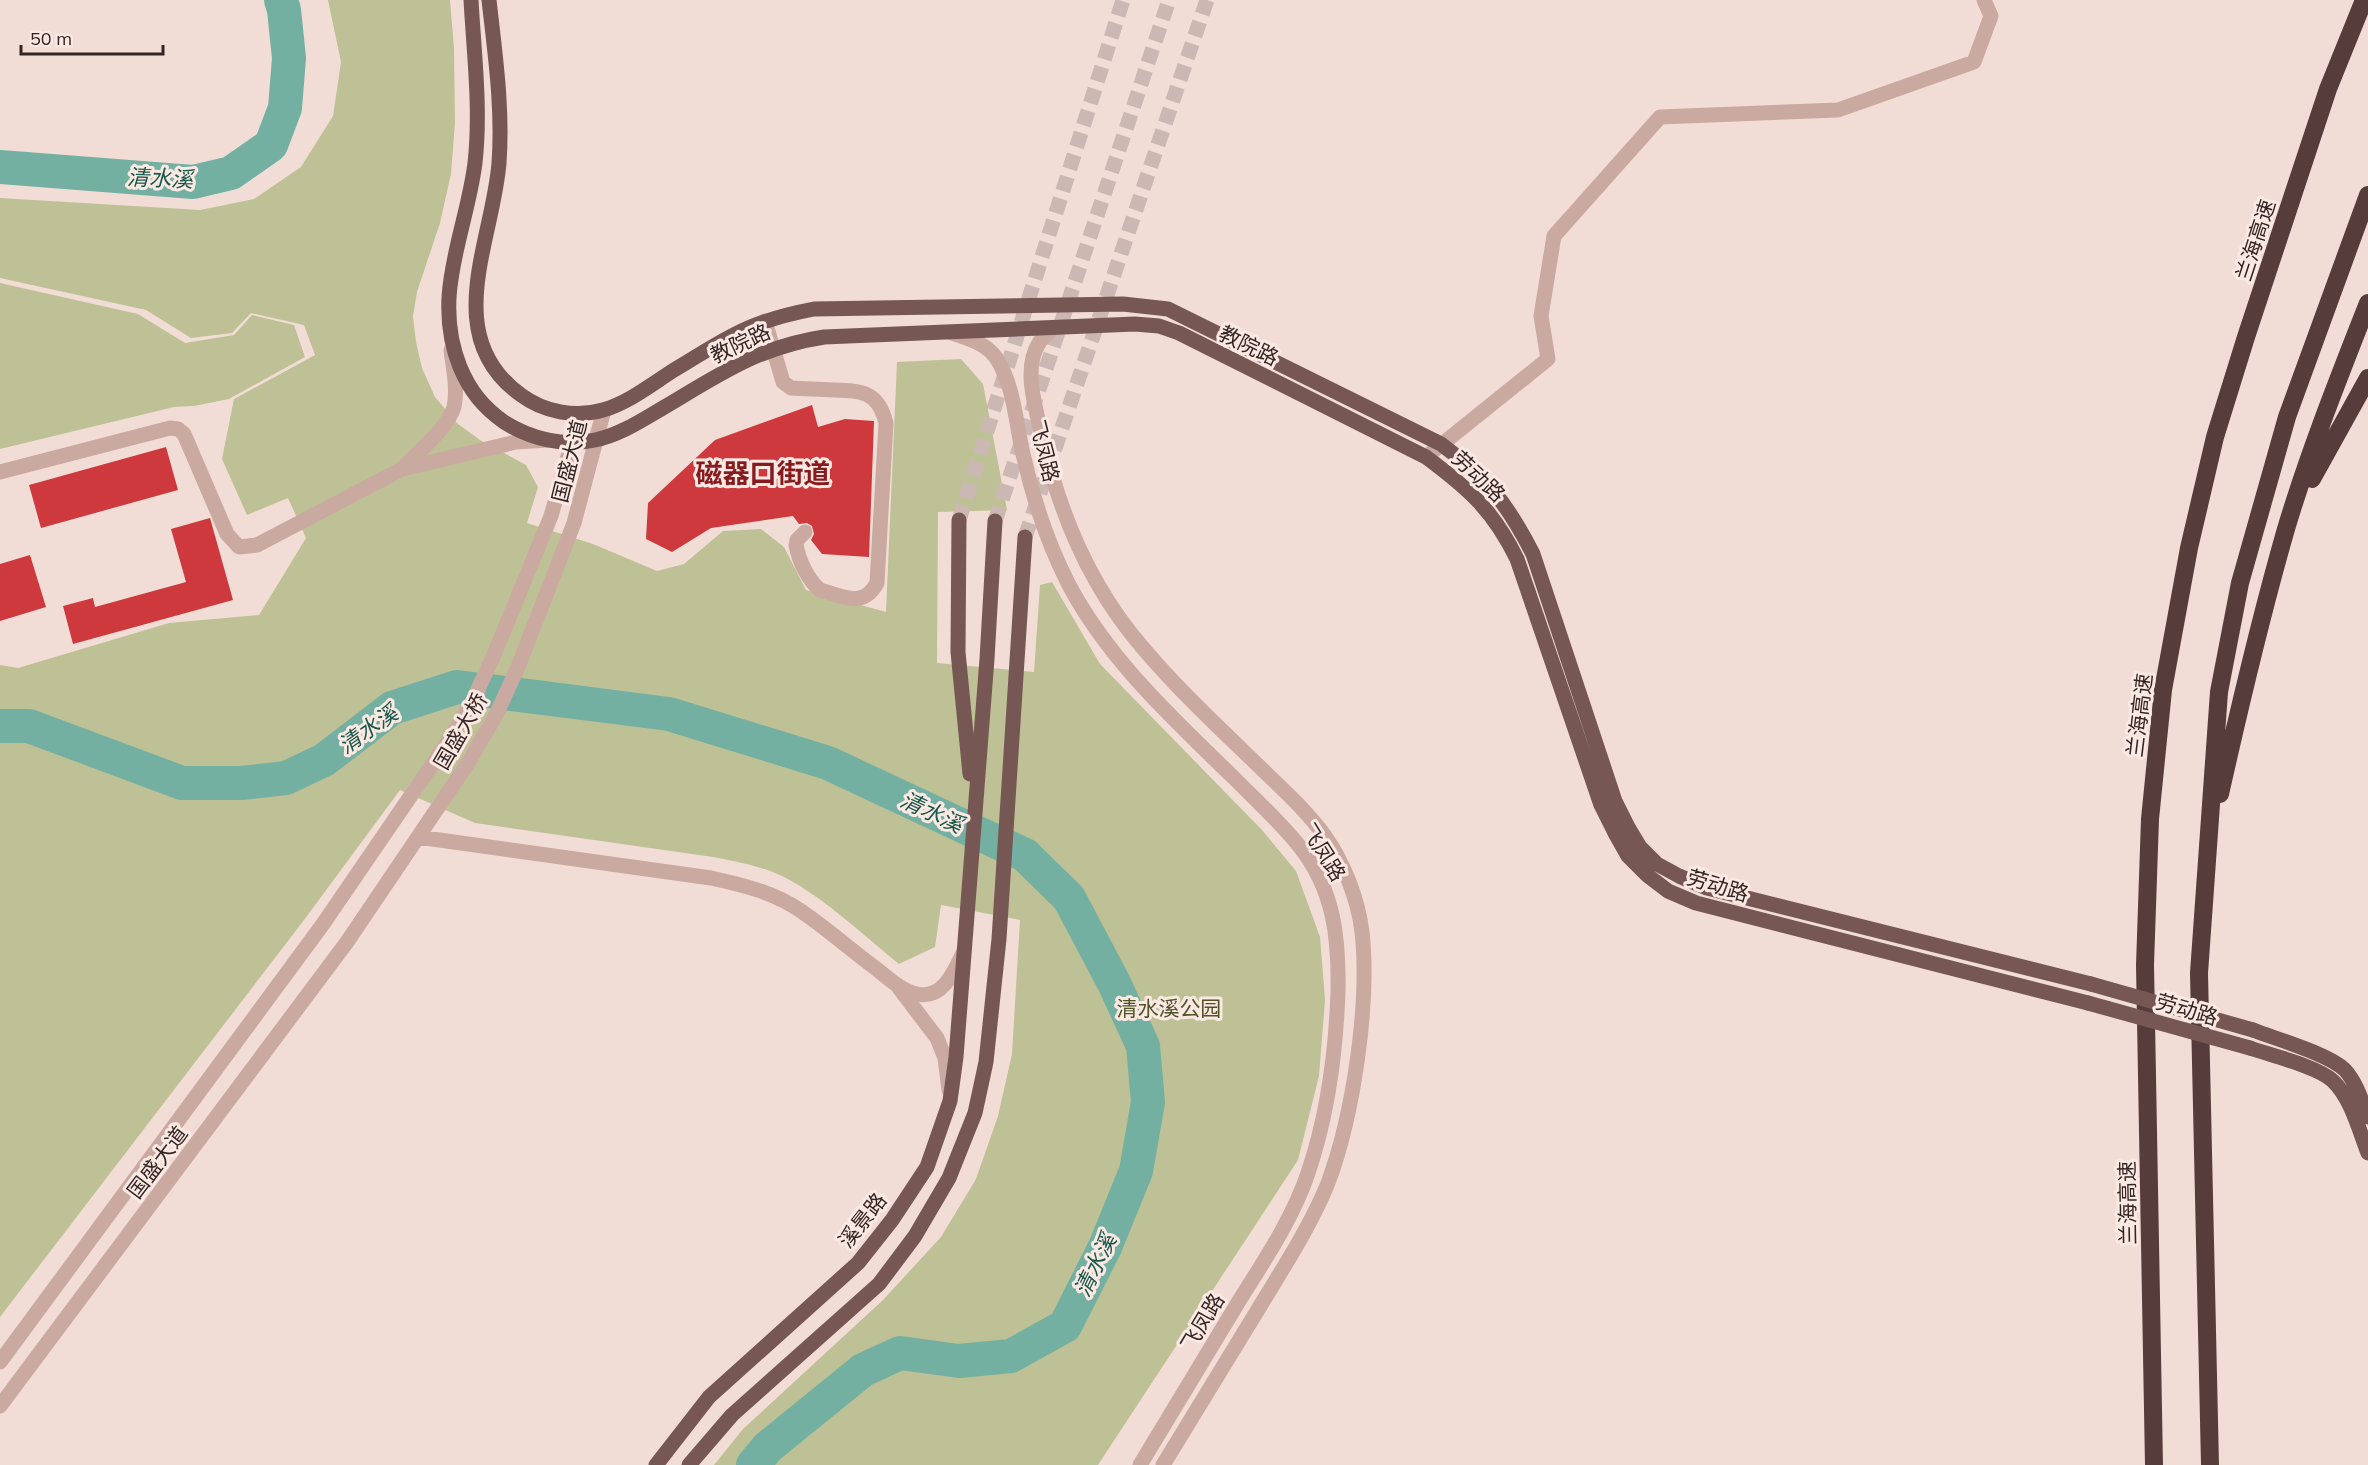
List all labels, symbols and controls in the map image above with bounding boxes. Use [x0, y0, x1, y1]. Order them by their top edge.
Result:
scale bar [21, 18, 164, 56]
text: 50 m [30, 27, 72, 50]
water label: 清水溪 [127, 163, 195, 193]
street label: 兰海高速 [2230, 196, 2280, 284]
street label: 教院路 [706, 318, 774, 368]
street label: 教院路 [1215, 320, 1283, 370]
street label: 国盛大道 [546, 417, 592, 505]
street label: 飞凤路 [1025, 417, 1065, 485]
street label: 劳动路 [1447, 445, 1511, 507]
district label: 磁器口街道 [696, 456, 831, 490]
street label: 兰海高速 [2121, 672, 2157, 758]
street label: 国盛大桥 [428, 688, 492, 774]
water label: 清水溪 [333, 697, 405, 759]
water label: 清水溪 [896, 785, 970, 839]
street label: 飞凤路 [1296, 818, 1352, 886]
street label: 劳动路 [1684, 863, 1752, 907]
street label: 劳动路 [2153, 988, 2221, 1030]
park label: 清水溪公园 [1117, 995, 1222, 1021]
street label: 国盛大道 [121, 1121, 193, 1203]
street label: 兰海高速 [2113, 1161, 2141, 1245]
street label: 溪景路 [832, 1187, 892, 1253]
water label: 清水溪 [1068, 1227, 1123, 1301]
street label: 飞凤路 [1175, 1288, 1229, 1356]

